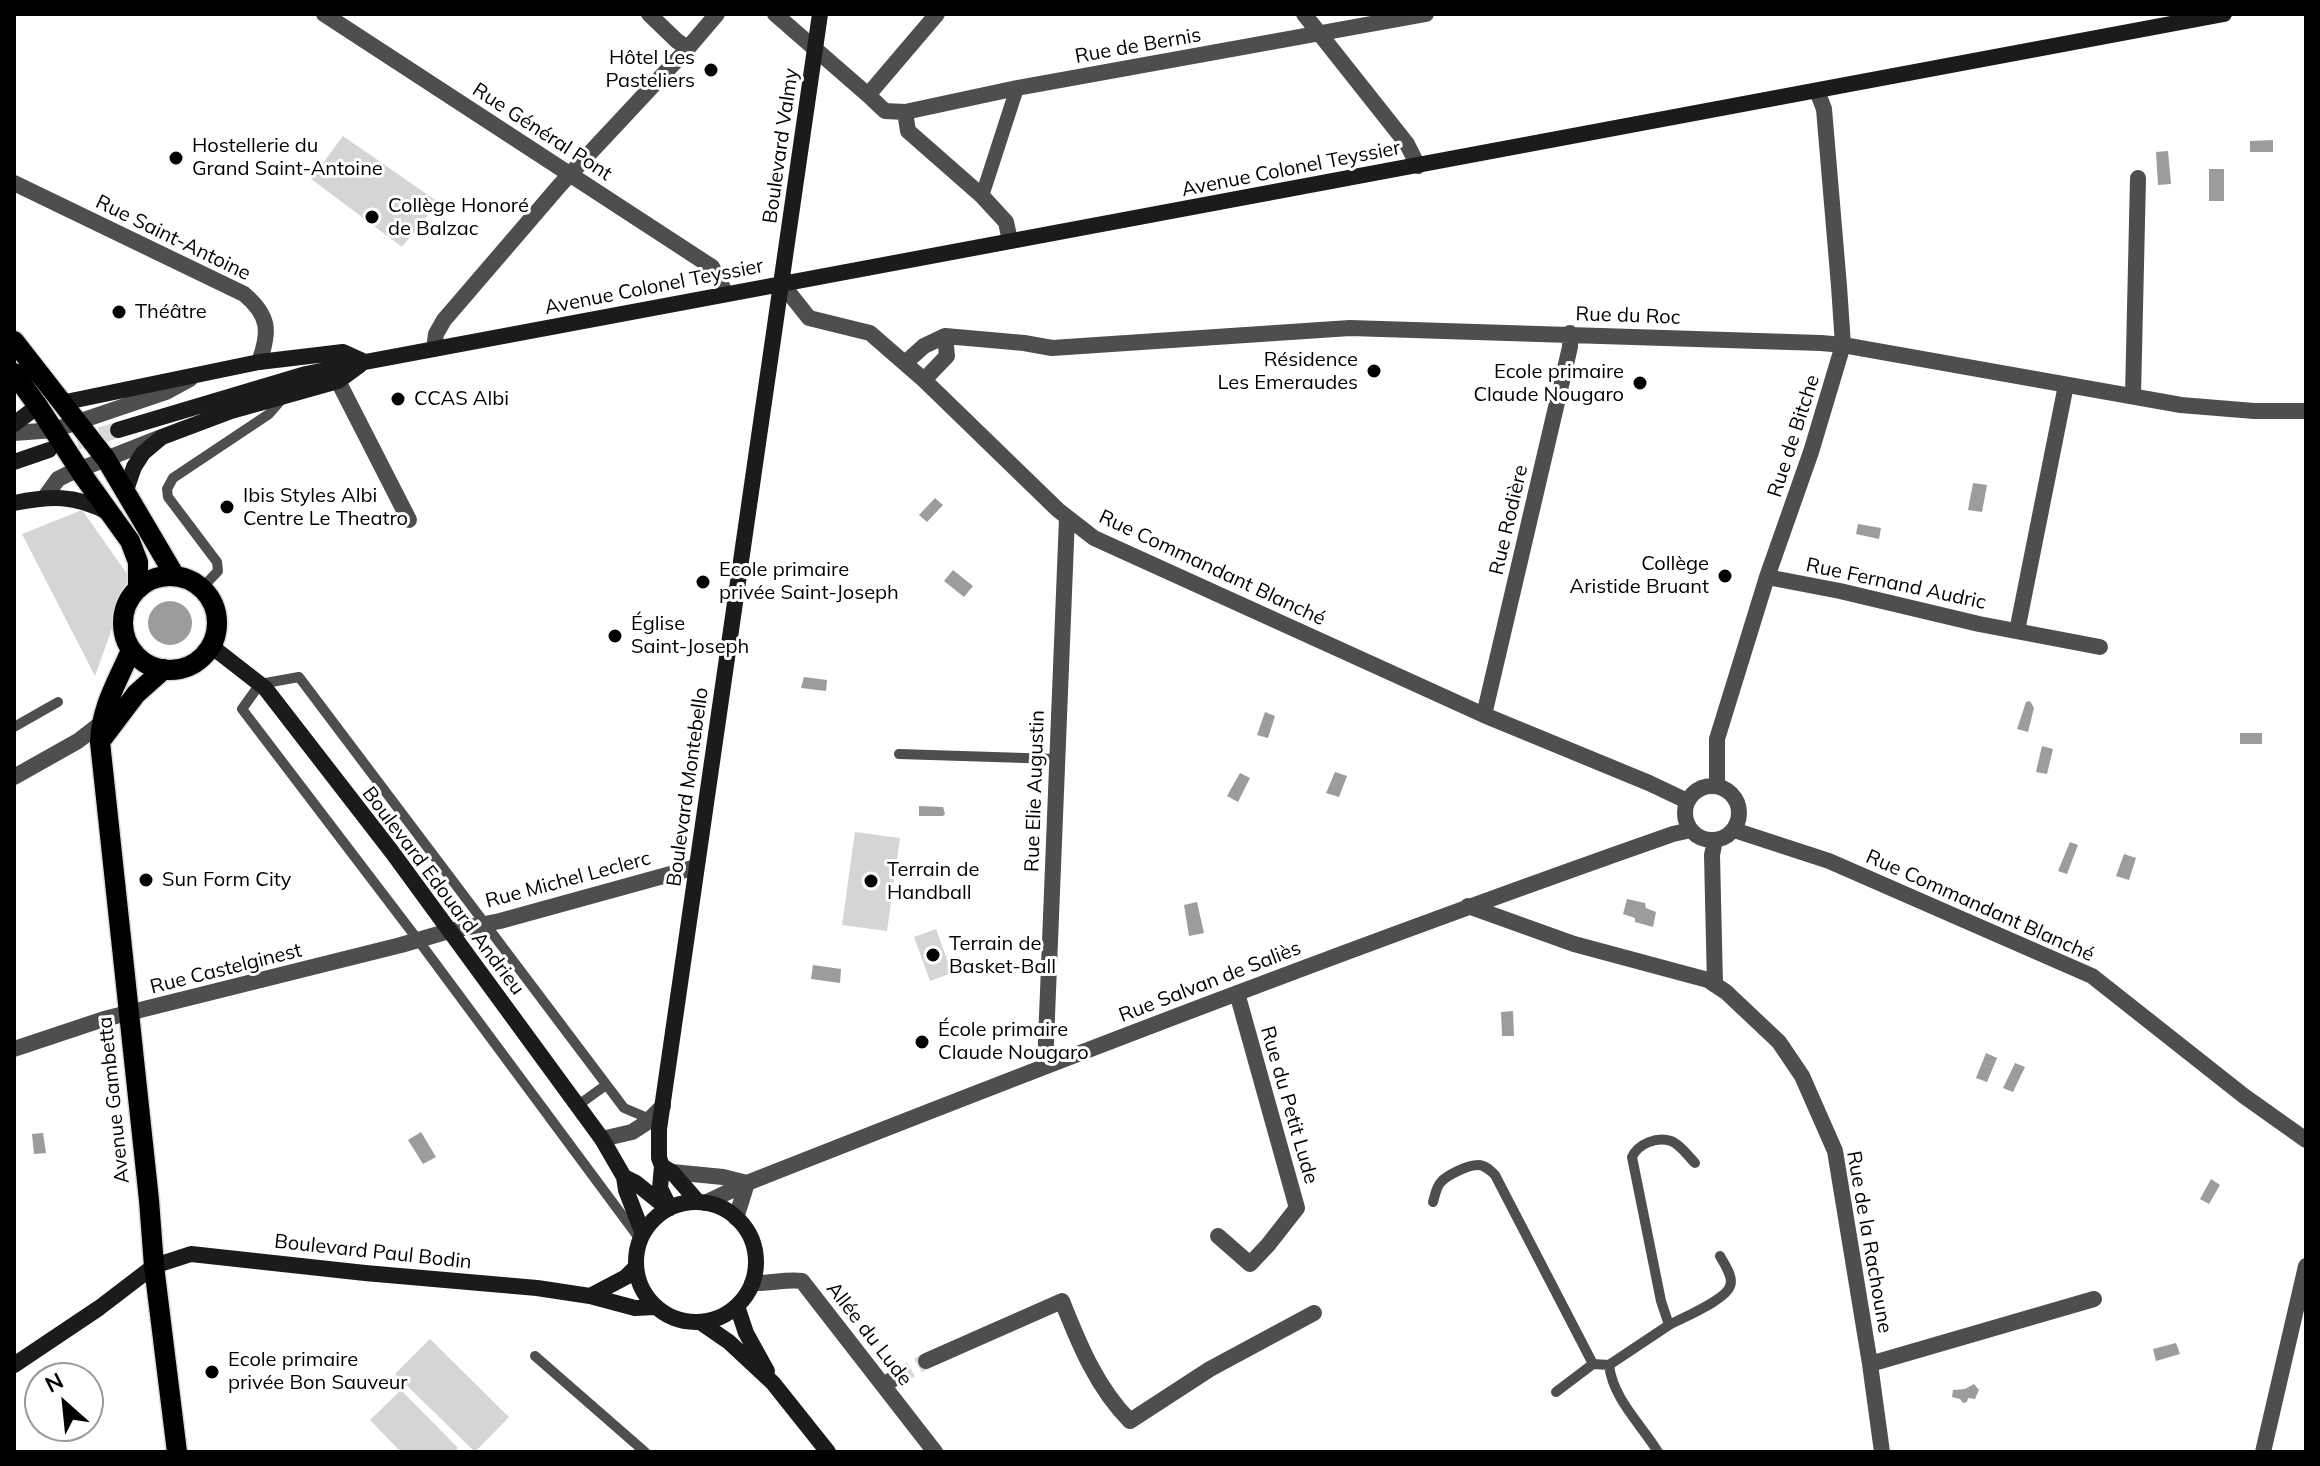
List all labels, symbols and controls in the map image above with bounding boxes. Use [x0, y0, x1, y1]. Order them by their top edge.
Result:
street label: Rue de Bernis [1073, 23, 1203, 69]
place label: Hôtel Les Pasteliers [605, 46, 695, 93]
marker: Hôtel Les Pasteliers [702, 61, 720, 79]
street label: Boulevard Valmy [758, 67, 804, 225]
street label: Rue Général Pont [468, 78, 616, 186]
place label: Hostellerie du Grand Saint-Antoine [192, 134, 383, 181]
street label: Avenue Colonel Teyssier [1180, 136, 1402, 202]
marker: Hostellerie du Grand Saint-Antoine [167, 149, 185, 167]
street label: Rue Saint-Antoine [92, 190, 254, 286]
place label: Collège Honoré de Balzac [388, 194, 529, 241]
marker: Collège Honoré de Balzac [363, 208, 381, 226]
street label: Avenue Colonel Teyssier [543, 254, 765, 320]
place label: Théâtre [135, 300, 207, 324]
street label: Rue du Roc [1575, 302, 1681, 330]
marker: Théâtre [110, 303, 128, 321]
place label: Résidence Les Emeraudes [1217, 348, 1358, 395]
place label: Ecole primaire Claude Nougaro [1473, 360, 1624, 407]
marker: Résidence Les Emeraudes [1365, 362, 1383, 380]
street label: Rue de Bitche [1763, 372, 1825, 500]
marker: Ecole primaire Claude Nougaro [1631, 374, 1649, 392]
place label: CCAS Albi [414, 387, 509, 411]
marker: CCAS Albi [389, 390, 407, 408]
street label: Rue Rodière [1485, 463, 1533, 577]
place label: Ibis Styles Albi Centre Le Theatro [243, 484, 408, 531]
marker: Ibis Styles Albi Centre Le Theatro [218, 498, 236, 516]
street label: Rue Commandant Blanché [1095, 505, 1329, 631]
place label: Collège Aristide Bruant [1569, 552, 1709, 599]
street label: Rue Fernand Audric [1804, 553, 1988, 615]
place label: Ecole primaire privée Saint-Joseph [719, 558, 899, 605]
marker: Collège Aristide Bruant [1716, 567, 1734, 585]
marker: Ecole primaire privée Saint-Joseph [694, 573, 712, 591]
place label: Église Saint-Joseph [631, 612, 749, 659]
marker: Église Saint-Joseph [606, 627, 624, 645]
street label: Boulevard Montebello [662, 686, 714, 888]
street label: Rue Elie Augustin [1020, 710, 1050, 872]
street label: Boulevard Edouard Andrieu [357, 782, 529, 1000]
street label: Rue Commandant Blanché [1862, 845, 2098, 967]
street label: Rue Michel Leclerc [483, 846, 653, 914]
place label: Terrain de Handball [887, 858, 979, 905]
place label: Sun Form City [162, 868, 291, 892]
marker: Sun Form City [137, 871, 155, 889]
marker: Terrain de Handball [862, 872, 880, 890]
place label: Terrain de Basket-Ball [949, 932, 1056, 979]
street label: Rue Salvan de Saliès [1116, 936, 1304, 1028]
street label: Rue Castelginest [148, 939, 304, 999]
marker: Terrain de Basket-Ball [924, 946, 942, 964]
street label: Avenue Gambetta [93, 1015, 135, 1185]
place label: École primaire Claude Nougaro [938, 1018, 1089, 1065]
street label: Rue du Petit Lude [1255, 1023, 1323, 1187]
marker: École primaire Claude Nougaro [913, 1033, 931, 1051]
street label: Rue de la Rachoune [1841, 1149, 1897, 1335]
street label: Boulevard Paul Bodin [273, 1230, 473, 1274]
street label: Allée du Lude [821, 1277, 917, 1391]
place label: Ecole primaire privée Bon Sauveur [228, 1348, 408, 1395]
north arrow [24, 1362, 104, 1442]
marker: Ecole primaire privée Bon Sauveur [203, 1363, 221, 1381]
text: N [40, 1366, 68, 1399]

